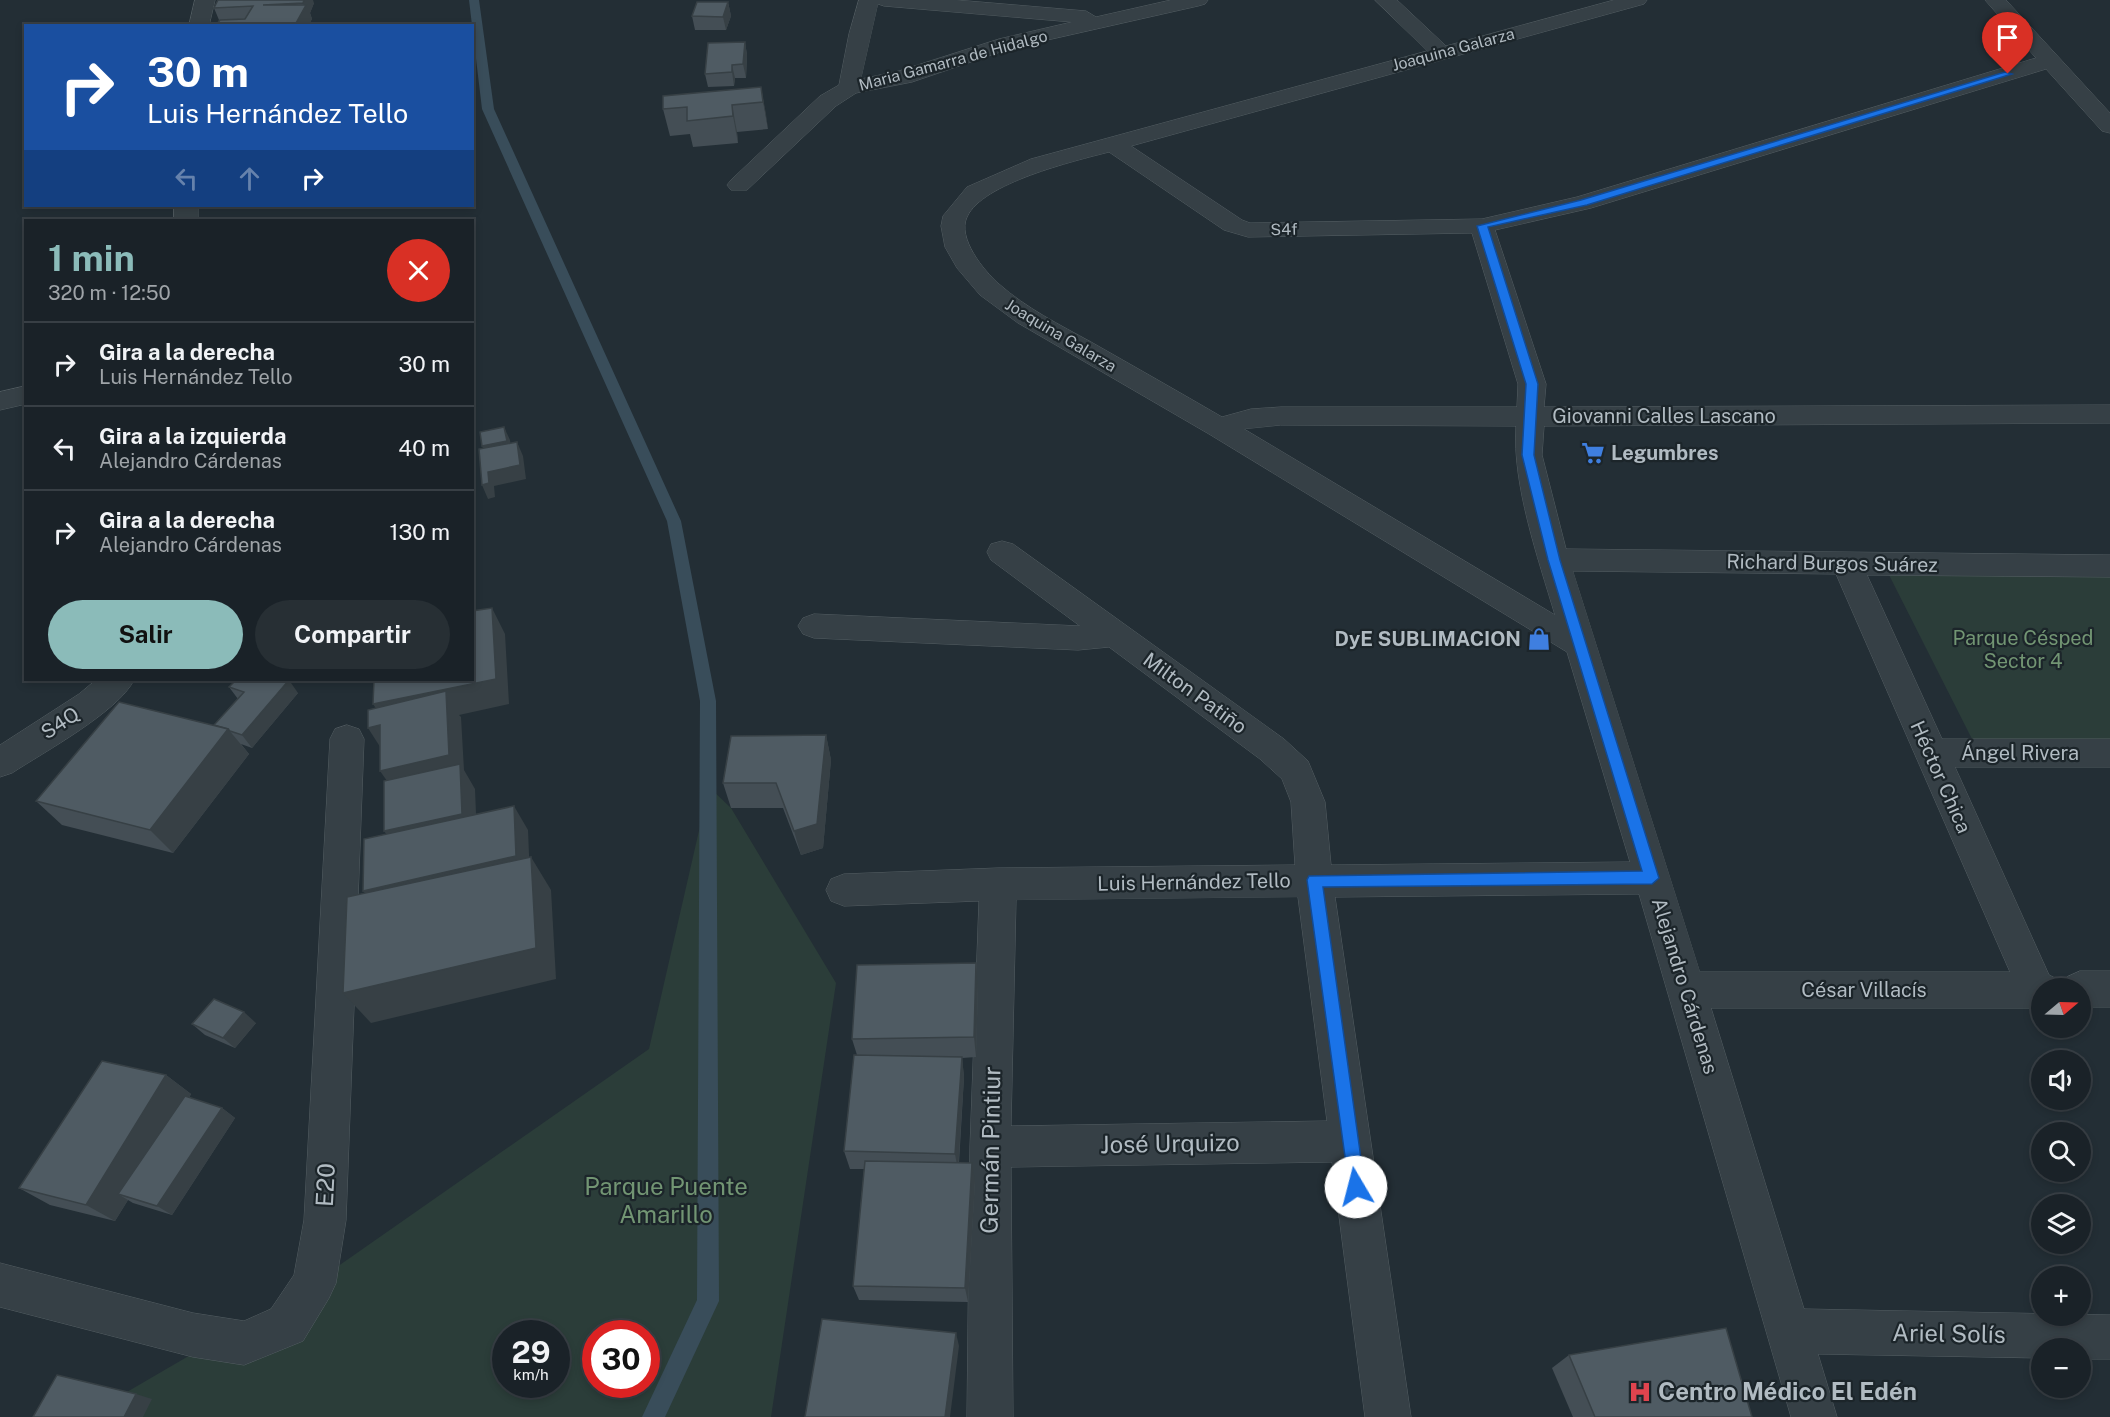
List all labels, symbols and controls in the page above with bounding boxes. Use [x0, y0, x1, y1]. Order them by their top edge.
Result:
pin [1982, 12, 2033, 74]
icon: arrive [1991, 21, 2024, 54]
street label: Joaquina Galarza [1390, 24, 1516, 75]
street label: Maria Gamarra de Hidalgo [857, 26, 1050, 95]
text: 30 m [147, 47, 249, 96]
icon: right [48, 48, 126, 126]
text: Luis Hernández Tello [147, 97, 408, 129]
icon: left [170, 162, 203, 195]
icon: ahead [233, 162, 266, 195]
icon: right [296, 162, 329, 195]
street label: S4f [1270, 220, 1298, 239]
text: 1 min [48, 237, 135, 279]
button: close [387, 239, 450, 302]
text: 320 m · 12:50 [48, 281, 171, 305]
street label: Joaquina Galarza [1002, 295, 1120, 376]
text: Gira a la derecha [99, 339, 275, 365]
icon: right [48, 348, 81, 381]
text: 30 m [398, 351, 450, 377]
text: Luis Hernández Tello [99, 365, 293, 389]
street label: Giovanni Calles Lascano [1552, 404, 1776, 428]
text: Gira a la izquierda [99, 423, 286, 449]
icon: left [48, 432, 81, 465]
text: 40 m [398, 435, 450, 461]
supermarket icon: Legumbres [1580, 440, 1606, 466]
place label: Legumbres [1611, 441, 1718, 465]
text: Alejandro Cárdenas [99, 449, 282, 473]
text: Gira a la derecha [99, 507, 275, 533]
icon: right [48, 516, 81, 549]
text: 130 m [389, 519, 450, 545]
text: Alejandro Cárdenas [99, 533, 282, 557]
street label: Richard Burgos Suárez [1726, 549, 1938, 577]
button: Salir [48, 600, 243, 669]
button: Compartir [255, 600, 450, 669]
shop icon: DyE SUBLIMACION [1526, 626, 1552, 652]
park label: Parque Césped Sector 4 [1952, 626, 2094, 673]
place label: DyE SUBLIMACION [1335, 627, 1521, 651]
street label: Milton Patiño [1139, 647, 1251, 739]
street label: S4Q [36, 702, 84, 744]
street label: Héctor Chica [1906, 717, 1976, 837]
street label: Ángel Rivera [1961, 740, 2079, 765]
street label: Luis Hernández Tello [1097, 868, 1291, 896]
street label: Alejandro Cárdenas [1647, 895, 1723, 1077]
street label: César Villacís [1801, 978, 1927, 1002]
north arrow [2031, 978, 2091, 1038]
map controls [2031, 978, 2091, 1398]
button: sound [2031, 1050, 2091, 1110]
street label: Germán Pintiur [975, 1066, 1005, 1234]
button: search [2031, 1122, 2091, 1182]
street label: José Urquizo [1100, 1128, 1240, 1158]
position arrow [1324, 1155, 1388, 1219]
street label: E20 [310, 1162, 340, 1208]
park label: Parque Puente Amarillo [584, 1172, 748, 1228]
button: layers [2031, 1194, 2091, 1254]
button: + [2031, 1266, 2091, 1326]
street label: Ariel Solís [1892, 1318, 2006, 1348]
speed limit sign: 30 [582, 1320, 660, 1398]
text: 29 [512, 1334, 550, 1370]
button: − [2031, 1338, 2091, 1398]
text: km/h [513, 1366, 549, 1383]
place label: Centro Médico El Edén [1658, 1377, 1917, 1405]
hospital icon: Centro Médico El Edén [1627, 1379, 1653, 1405]

